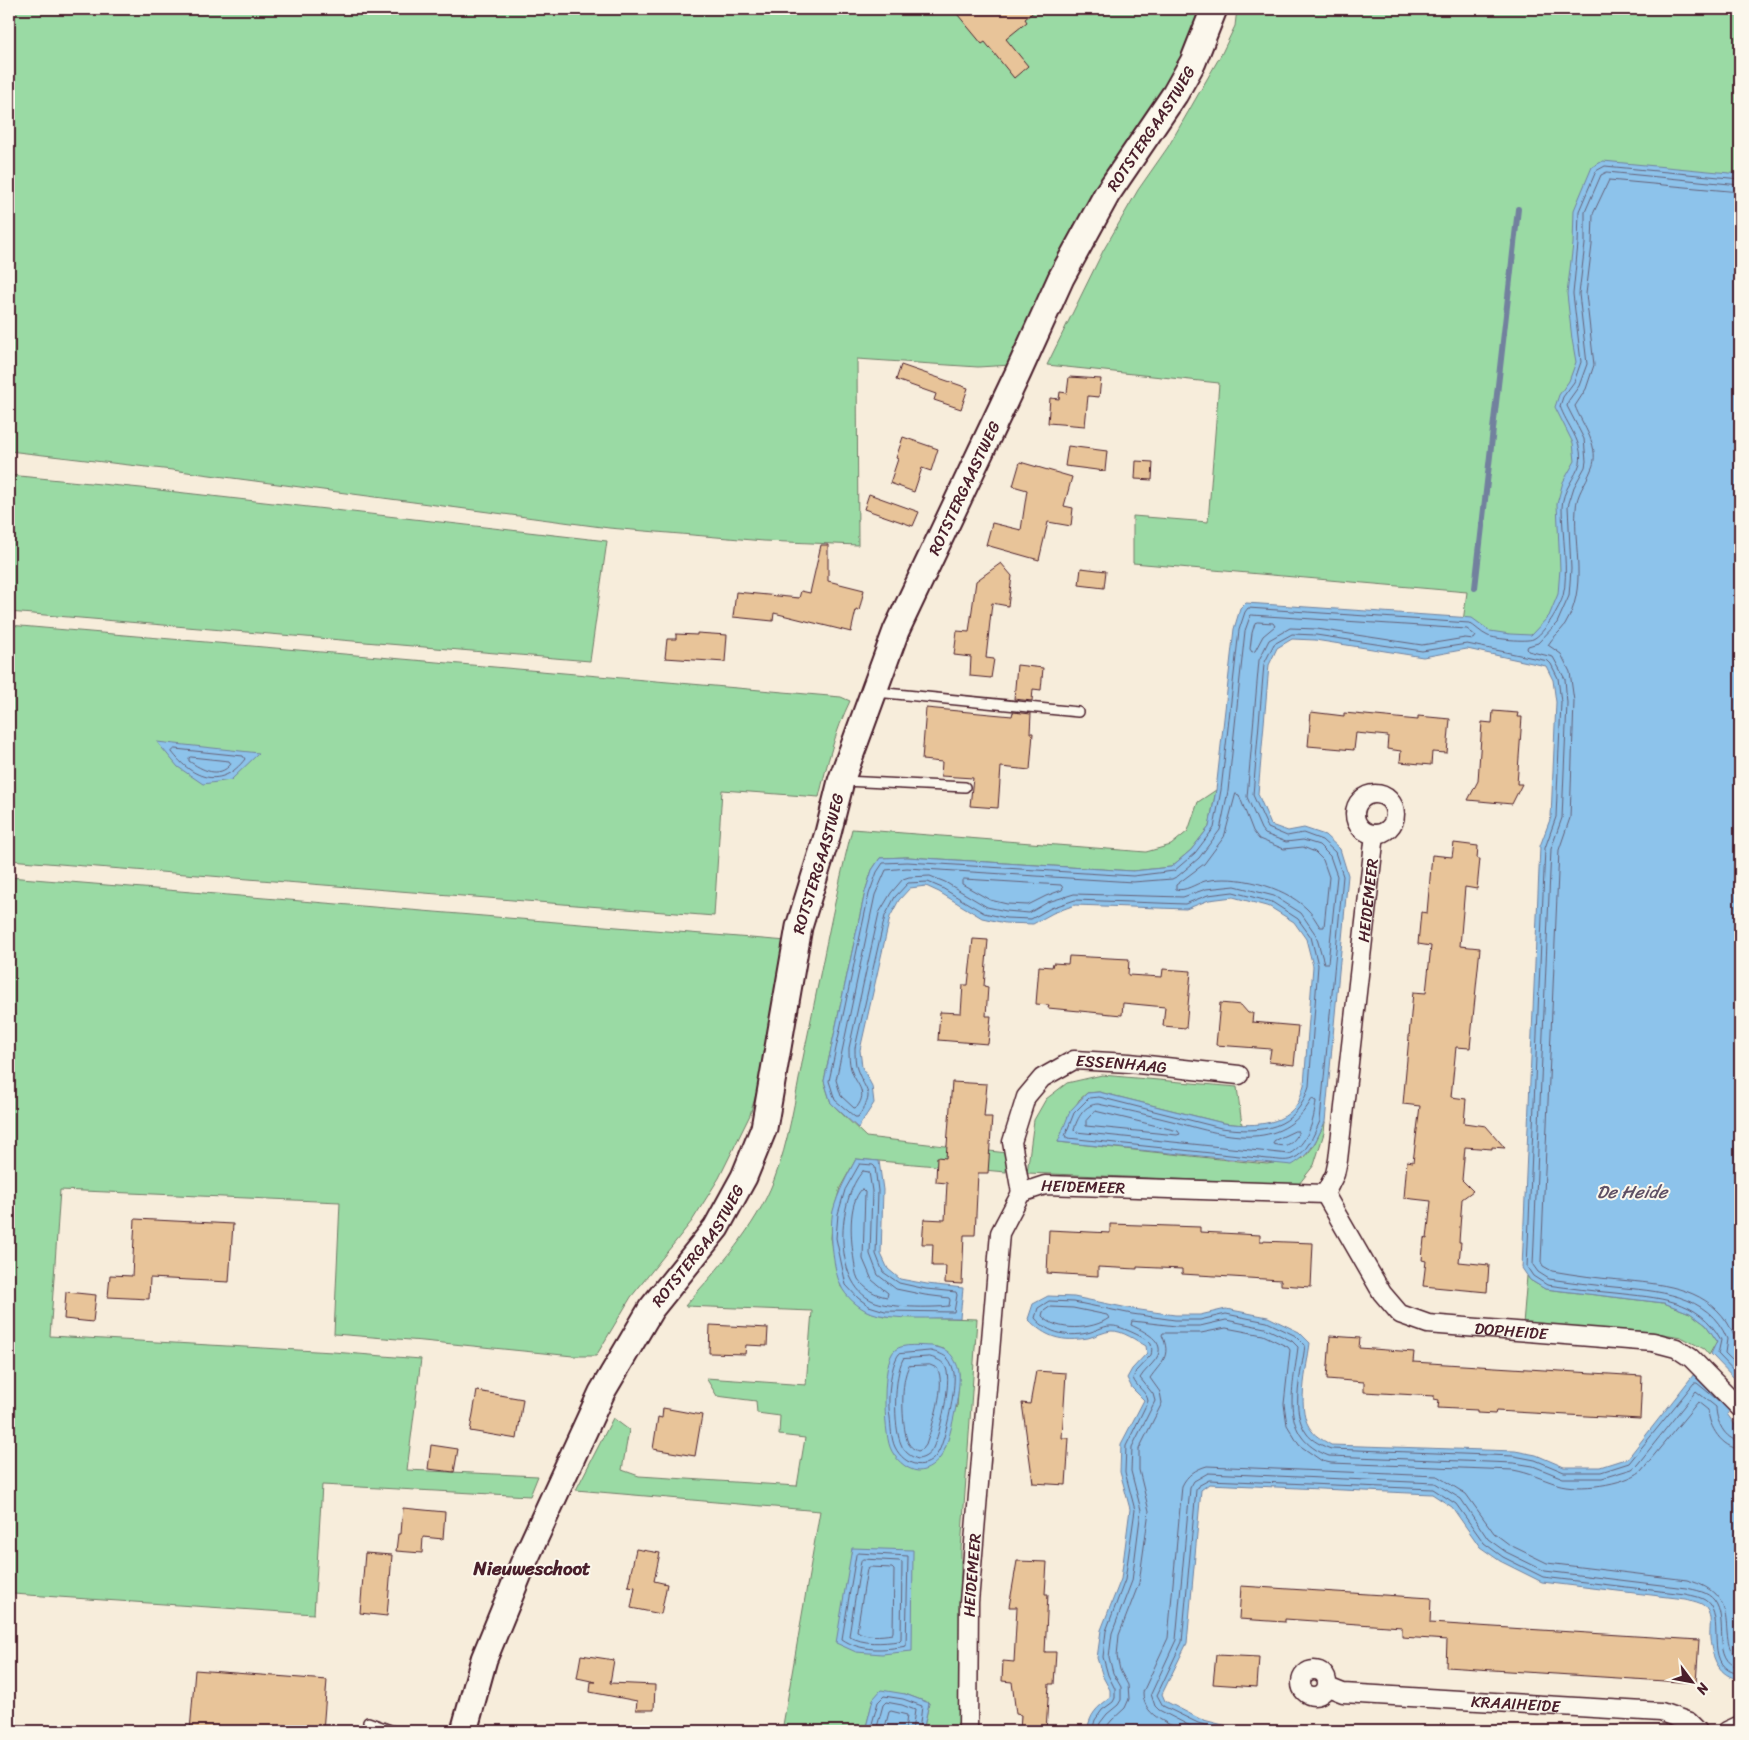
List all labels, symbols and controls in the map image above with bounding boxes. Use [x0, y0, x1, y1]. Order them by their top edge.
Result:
street label: ROTSTERGAASTWEG [1099, 60, 1203, 198]
street label: ROTSTERGAASTWEG [920, 416, 1008, 560]
street label: ROTSTERGAASTWEG [784, 790, 852, 936]
street label: HEIDEMEER [1349, 857, 1387, 944]
street label: ESSENHAAG [1075, 1046, 1168, 1082]
street label: HEIDEMEER [1041, 1171, 1126, 1203]
water label: De Heide [1597, 1176, 1669, 1208]
street label: ROTSTERGAASTWEG [644, 1179, 752, 1314]
street label: DOPHEIDE [1474, 1314, 1550, 1349]
street label: HEIDEMEER [955, 1532, 990, 1617]
district label: Nieuweschoot [473, 1552, 591, 1585]
north arrow [1666, 1658, 1716, 1708]
text: N [1689, 1677, 1716, 1700]
street label: KRAAIHEIDE [1470, 1687, 1562, 1721]

